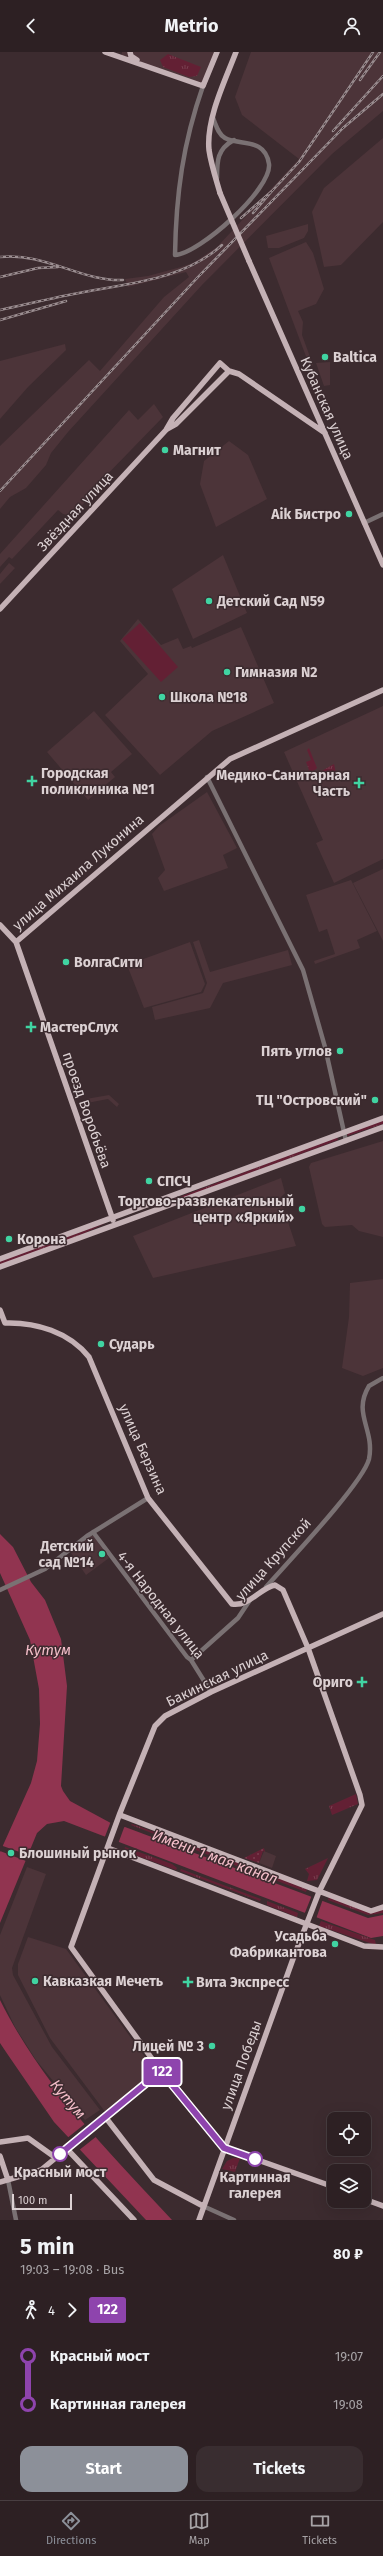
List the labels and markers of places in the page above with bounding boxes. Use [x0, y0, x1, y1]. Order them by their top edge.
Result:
place label: Baltica [333, 349, 377, 366]
marker: Baltica [320, 352, 330, 362]
place label: Магнит [173, 442, 221, 459]
marker: Магнит [160, 445, 170, 455]
place label: Aik Бистро [270, 506, 341, 523]
marker: Aik Бистро [344, 509, 354, 519]
place label: Детский Сад N59 [216, 593, 325, 610]
marker: Детский Сад N59 [204, 596, 214, 606]
place label: Гимназия N2 [235, 664, 317, 681]
marker: Гимназия N2 [222, 667, 232, 677]
place label: Школа №18 [170, 689, 248, 706]
marker: Школа №18 [157, 692, 167, 702]
place label: Городская поликлиника №1 [41, 765, 155, 798]
place label: Медико-Санитарная Часть [216, 767, 351, 800]
marker: Городская поликлиника №1 [26, 775, 38, 787]
marker: Медико-Санитарная Часть [353, 777, 365, 789]
place label: ВолгаСити [74, 954, 143, 971]
marker: ВолгаСити [61, 957, 71, 967]
place label: МастерСлух [40, 1019, 119, 1036]
marker: МастерСлух [25, 1021, 37, 1033]
place label: Пять углов [261, 1043, 332, 1060]
marker: Пять углов [335, 1046, 345, 1056]
place label: ТЦ "Островский" [256, 1092, 367, 1109]
marker: ТЦ "Островский" [370, 1095, 380, 1105]
place label: СПСЧ [157, 1173, 191, 1190]
marker: СПСЧ [144, 1176, 154, 1186]
place label: Торгово-развлекательный центр «Яркий» [118, 1193, 294, 1226]
marker: Торгово-развлекательный центр «Яркий» [297, 1204, 307, 1214]
place label: Корона [17, 1231, 66, 1248]
marker: Корона [4, 1234, 14, 1244]
place label: Сударь [109, 1336, 155, 1353]
marker: Сударь [96, 1339, 106, 1349]
place label: Детский сад №14 [38, 1538, 94, 1571]
marker: Детский сад №14 [97, 1549, 107, 1559]
place label: Ориго [313, 1674, 353, 1691]
marker: Ориго [356, 1676, 368, 1688]
place label: Блошиный рынок [19, 1845, 136, 1862]
marker: Блошиный рынок [6, 1848, 16, 1858]
place label: Усадьба Фабрикантова [230, 1928, 327, 1961]
marker: Усадьба Фабрикантова [330, 1939, 340, 1949]
place label: Кавказкая Мечеть [43, 1973, 164, 1990]
place label: Вита Экспресс [196, 1974, 289, 1991]
marker: Кавказкая Мечеть [30, 1976, 40, 1986]
marker: Вита Экспресс [183, 1977, 193, 1987]
place label: Лицей № 3 [133, 2038, 204, 2055]
marker: Лицей № 3 [207, 2041, 217, 2051]
marker: Красный мост [52, 2146, 68, 2162]
marker: Картинная галерея [247, 2151, 263, 2167]
place label: Красный мост [14, 2164, 107, 2181]
place label: Картинная галерея [219, 2169, 291, 2202]

